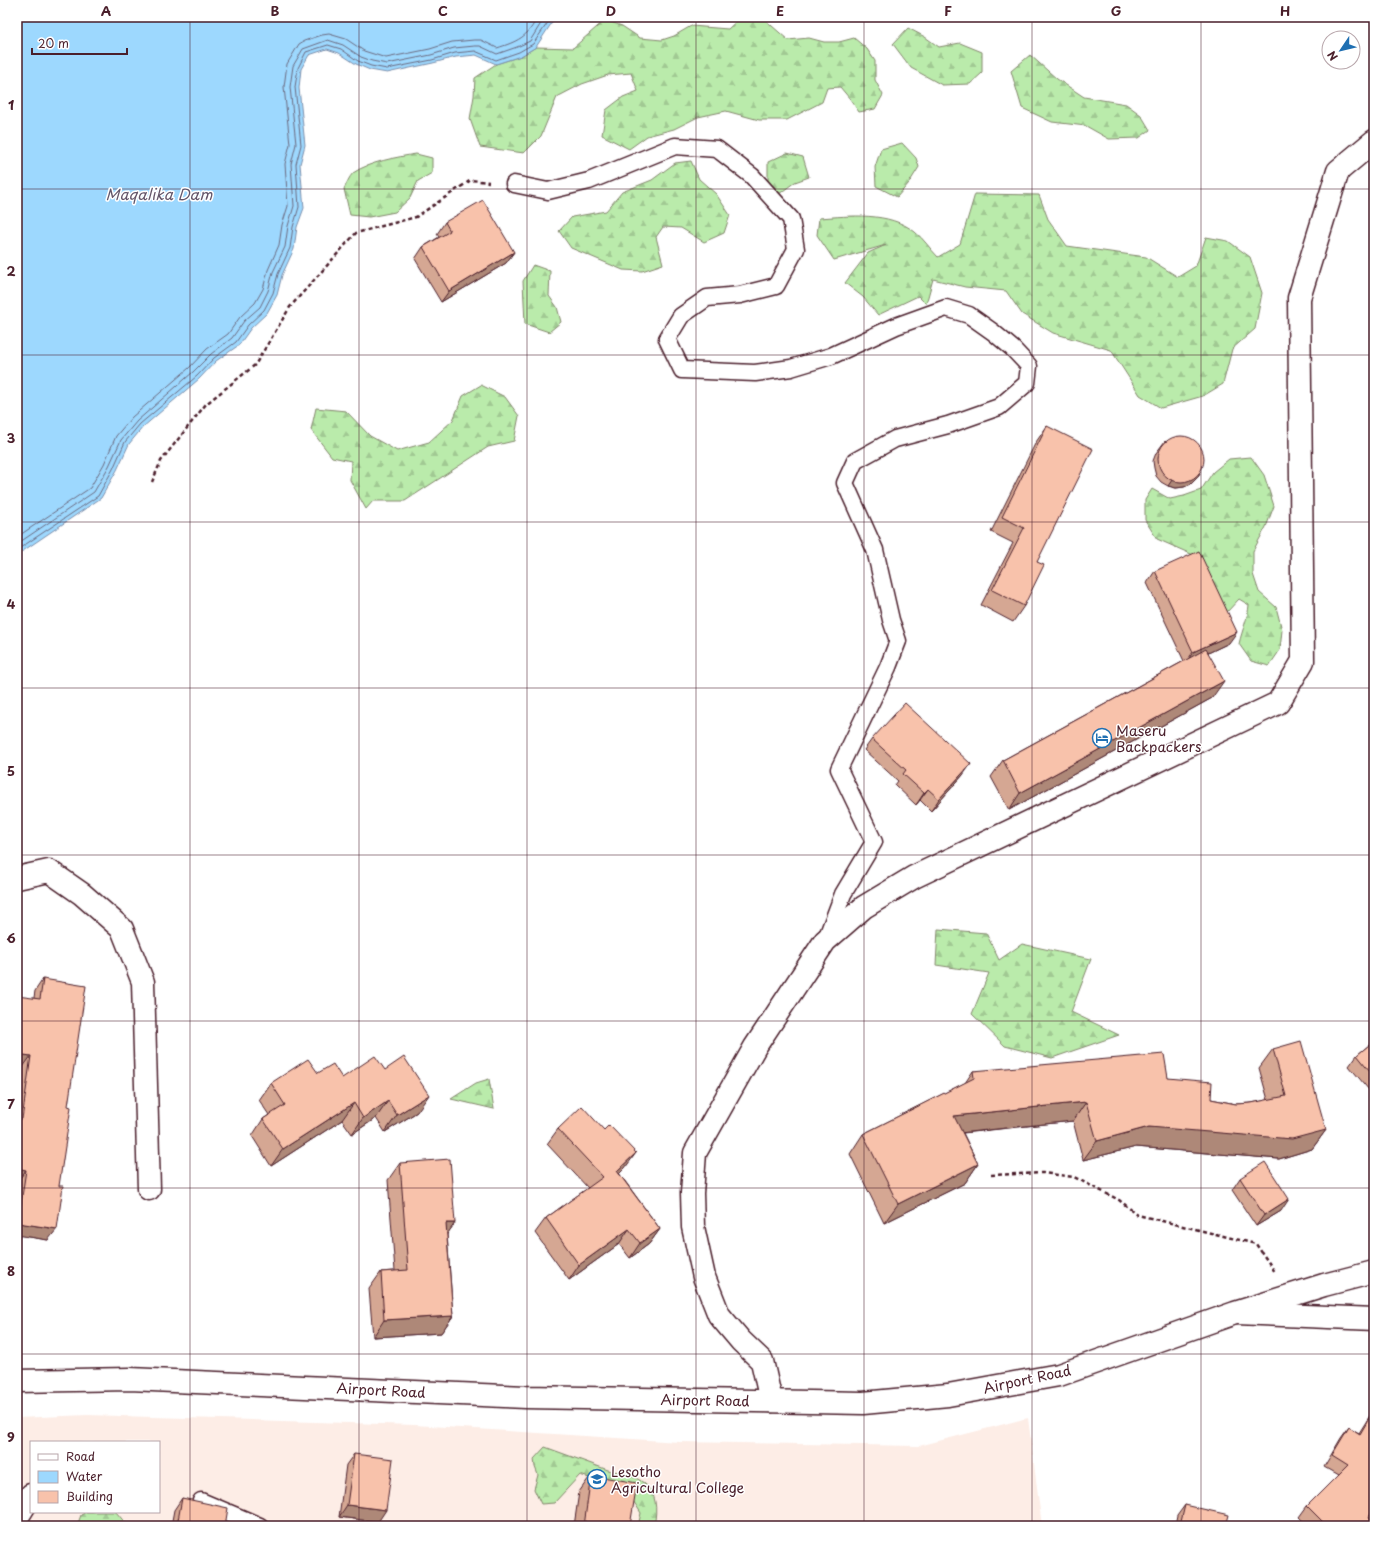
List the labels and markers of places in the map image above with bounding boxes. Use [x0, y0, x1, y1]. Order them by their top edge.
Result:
place label: Maseru Backpackers [1116, 720, 1201, 757]
hotel icon: Maseru Backpackers [1091, 727, 1113, 749]
place label: Lesotho Agricultural College [611, 1461, 745, 1498]
school or university icon: Lesotho Agricultural College [586, 1468, 608, 1490]

